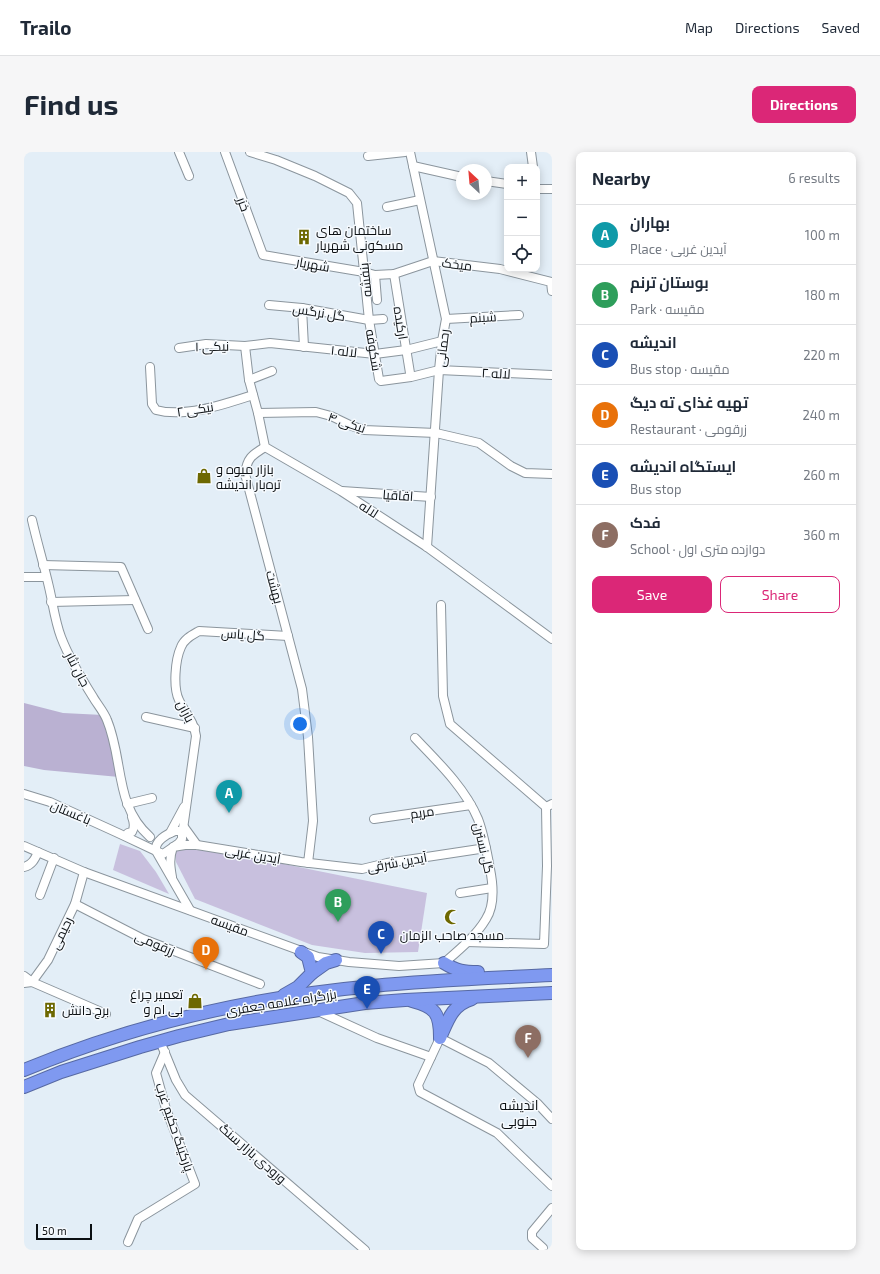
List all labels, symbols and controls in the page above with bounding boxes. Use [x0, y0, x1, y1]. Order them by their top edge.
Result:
text: Trailo [20, 16, 72, 39]
text: Map [685, 19, 713, 36]
text: Directions [735, 19, 800, 36]
text: Saved [822, 19, 860, 36]
button: Directions [752, 86, 856, 123]
text: Find us [24, 87, 118, 121]
north arrow [456, 164, 492, 200]
map controls [504, 164, 540, 272]
button: + [504, 164, 540, 200]
text: Nearby [592, 168, 650, 188]
text: 6 results [788, 170, 840, 186]
street label: خزر [234, 193, 254, 214]
button: − [504, 200, 540, 236]
text: بهاران [630, 213, 670, 231]
place label: ساختمان های مسکونی شهریار [315, 222, 403, 253]
text: A [601, 227, 609, 243]
text: 100 m [805, 227, 840, 243]
building icon: ساختمان های مسکونی شهریار [295, 228, 313, 246]
button: locate [504, 236, 540, 272]
text: Place · آیدین غربی [630, 241, 727, 257]
street label: شهریار [294, 253, 331, 275]
street label: میخک [441, 254, 473, 274]
street label: بنفشه [355, 262, 375, 298]
text: بوستان ترنم [630, 273, 709, 291]
text: B [601, 287, 609, 303]
text: 180 m [805, 287, 840, 303]
street label: گل نرگس [292, 300, 346, 324]
text: Park · مقیسه [630, 301, 705, 317]
street label: ارکیده [390, 305, 412, 341]
street label: شبنم [469, 308, 497, 328]
street label: شکوفه [363, 328, 385, 372]
street label: رحمانی [432, 328, 452, 368]
text: اندیشه [630, 333, 677, 351]
street label: نیکی ۱ [195, 338, 229, 354]
street label: لاله ۱ [330, 342, 358, 360]
text: C [601, 347, 609, 363]
text: 220 m [803, 347, 840, 363]
text: Bus stop · مقیسه [630, 361, 730, 377]
street label: لاله ۲ [481, 364, 511, 382]
text: تهیه غذای ته دیگ [630, 393, 748, 411]
street label: نیکی ۲ [175, 398, 215, 420]
text: D [601, 407, 609, 423]
text: 240 m [803, 407, 840, 423]
street label: نیکی ۴ [326, 408, 368, 436]
text: Restaurant · زرقومی [630, 421, 747, 437]
text: ایستگاه اندیشه [630, 457, 736, 475]
place label: بازار میوه و تره‌بار اندیشه [216, 461, 281, 492]
shop icon: بازار میوه و تره‌بار اندیشه [195, 467, 213, 485]
text: E [601, 467, 609, 483]
text: 260 m [803, 467, 840, 483]
text: Bus stop [630, 481, 681, 497]
street label: اقاقیا [382, 486, 414, 504]
street label: لاله [356, 497, 382, 521]
text: فدک [630, 513, 661, 531]
text: F [601, 527, 609, 543]
text: 360 m [803, 527, 840, 543]
text: School · دوازده متری اول [630, 541, 765, 557]
street label: بهشت [263, 569, 287, 605]
button: Save [592, 576, 712, 613]
button: Share [720, 576, 840, 613]
street label: گل یاس [221, 624, 265, 644]
street label: جان نثار [62, 648, 94, 689]
street label: باران [174, 697, 198, 725]
your location [290, 714, 310, 734]
pin: A [216, 780, 242, 813]
street label: باغستان [48, 796, 94, 828]
street label: مریم [409, 802, 435, 824]
street label: گل نسترن [470, 821, 498, 875]
street label: آیدین غربی [224, 841, 282, 867]
street label: آیدین شرقی [366, 849, 429, 875]
pin: B [325, 889, 351, 922]
mosque icon: مسجد صاحب الزمان [443, 908, 461, 926]
street label: مقیسه [209, 911, 251, 939]
street label: رحیمی [46, 914, 76, 952]
pin: C [368, 921, 394, 954]
street label: زرقومی [133, 927, 177, 959]
place label: مسجد صاحب الزمان [400, 927, 504, 943]
pin: D [193, 937, 219, 970]
pin: E [354, 976, 380, 1009]
street label: بزرگراه علامه جعفری [224, 985, 338, 1019]
place label: تعمیر چراغ بی ام و [130, 986, 184, 1019]
shop icon: تعمیر چراغ بی ام و [186, 992, 204, 1010]
building icon: برج دانش [41, 1001, 59, 1019]
place label: برج دانش [62, 1002, 109, 1019]
pin: F [515, 1025, 541, 1058]
street label: پارکینگ حکیم غرب [150, 1080, 198, 1175]
district label: اندیشه جنوبی [500, 1096, 538, 1129]
street label: ورودی بازار سنگ [216, 1119, 290, 1187]
scale bar [36, 1222, 92, 1241]
text: 50 m [42, 1224, 67, 1237]

